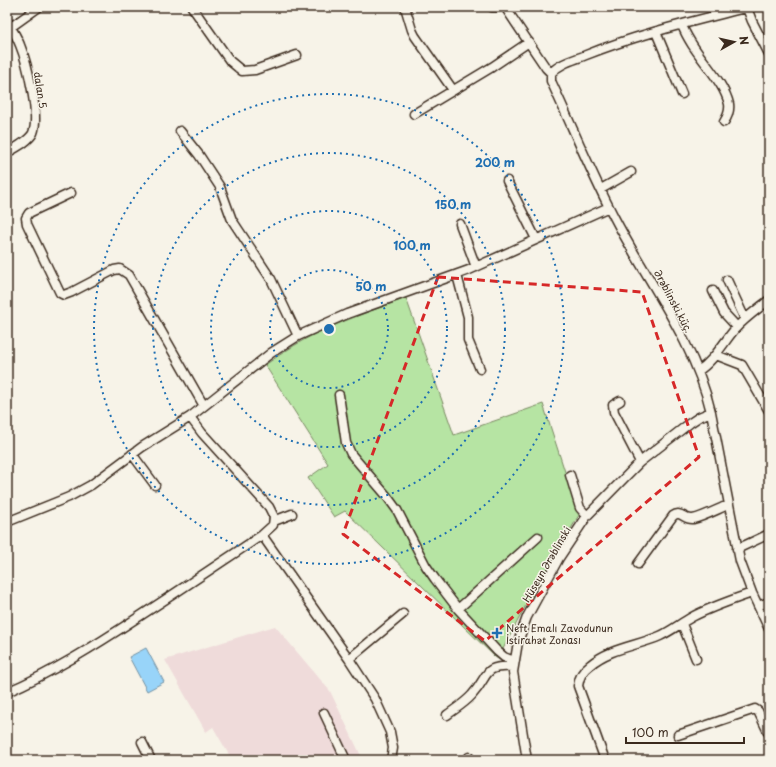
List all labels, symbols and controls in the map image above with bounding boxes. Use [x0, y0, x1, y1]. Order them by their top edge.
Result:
north arrow [714, 22, 754, 62]
text: N [735, 35, 753, 46]
street label: dalan 5 [31, 71, 51, 109]
text: 200 m [475, 153, 515, 171]
text: 150 m [435, 195, 471, 213]
text: 100 m [393, 236, 431, 254]
street label: Ərəblinski küç. [651, 267, 697, 335]
text: 50 m [355, 277, 387, 295]
centre of rings [322, 322, 336, 336]
street label: Hüseyn Ərəblinski [518, 523, 575, 605]
place label: Neft Emalı Zavodunun İstirahət Zonası [506, 620, 613, 647]
marker: Neft Emalı Zavodunun İstirahət Zonası [491, 627, 503, 639]
scale bar [626, 719, 744, 745]
text: 100 m [632, 723, 669, 741]

